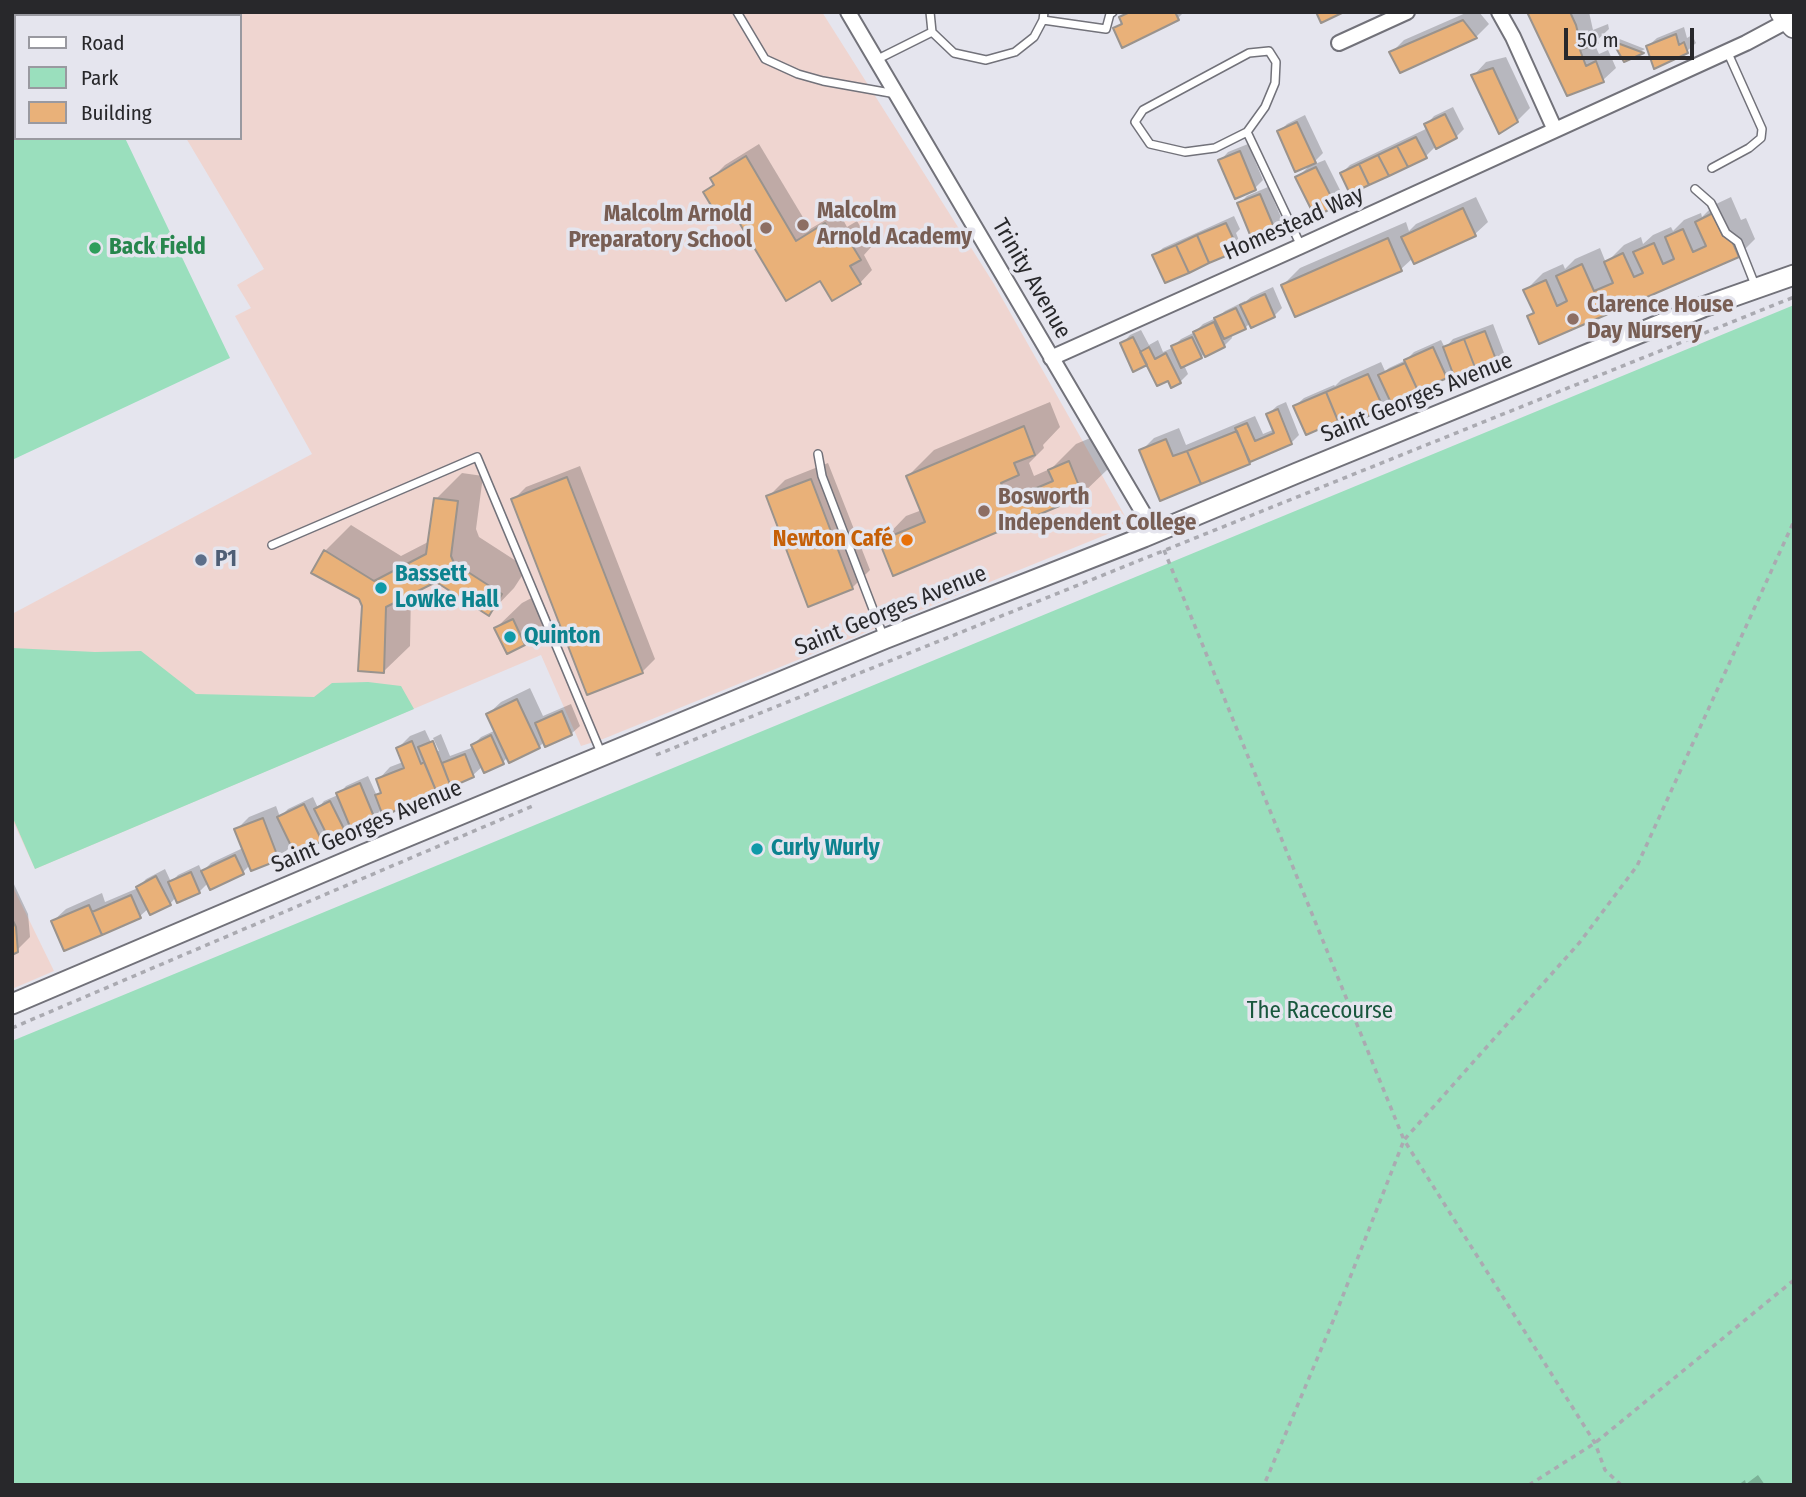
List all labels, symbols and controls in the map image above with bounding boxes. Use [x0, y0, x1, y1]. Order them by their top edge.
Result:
legend [14, 14, 242, 140]
scale bar [1568, 14, 1698, 58]
text: 50 m [1577, 27, 1619, 53]
text: Road [81, 30, 125, 56]
text: Park [81, 65, 118, 91]
text: Building [81, 100, 152, 126]
street label: Homestead Way [1220, 181, 1368, 267]
place label: Malcolm Arnold Academy [817, 198, 972, 252]
place label: Malcolm Arnold Preparatory School [569, 201, 752, 255]
street label: Trinity Avenue [986, 214, 1076, 344]
marker: Malcolm Arnold Academy [795, 217, 811, 233]
marker: Malcolm Arnold Preparatory School [758, 220, 774, 236]
place label: Back Field [109, 234, 206, 262]
marker: Back Field [87, 240, 103, 256]
place label: Clarence House Day Nursery [1587, 292, 1734, 346]
marker: Clarence House Day Nursery [1565, 311, 1581, 327]
street label: Saint Georges Avenue [1317, 347, 1517, 449]
place label: Bosworth Independent College [998, 484, 1196, 538]
marker: Bosworth Independent College [976, 503, 992, 519]
place label: Newton Café [773, 526, 893, 554]
marker: Newton Café [899, 532, 915, 548]
place label: P1 [215, 546, 237, 574]
marker: P1 [193, 552, 209, 568]
street label: Saint Georges Avenue [791, 560, 991, 662]
place label: Bassett Lowke Hall [395, 561, 499, 615]
marker: Bassett Lowke Hall [373, 580, 389, 596]
place label: Quinton [524, 623, 600, 651]
marker: Quinton [502, 629, 518, 645]
street label: Saint Georges Avenue [268, 774, 466, 880]
place label: Curly Wurly [771, 835, 880, 863]
marker: Curly Wurly [749, 841, 765, 857]
park label: The Racecourse [1247, 998, 1393, 1026]

